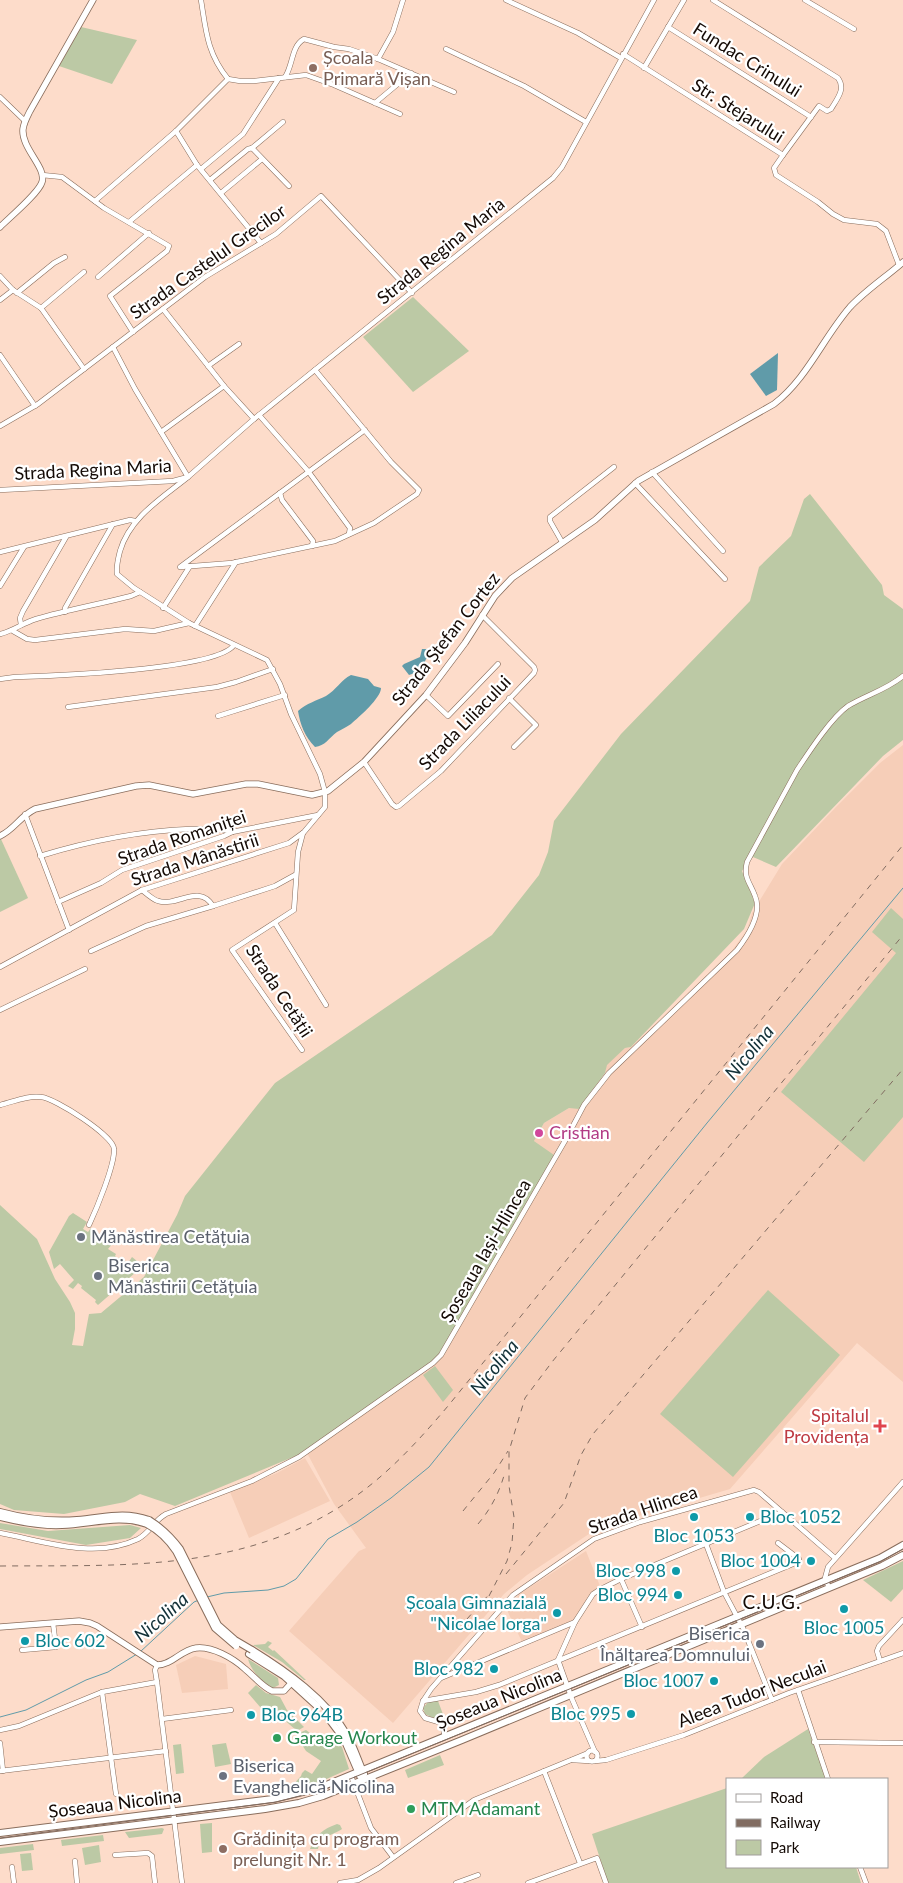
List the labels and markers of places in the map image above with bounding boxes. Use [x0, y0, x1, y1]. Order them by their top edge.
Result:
place label: Școala Primară Vișan [323, 46, 431, 89]
marker: Școala Primară Vișan [307, 62, 319, 74]
place label: Cristian [549, 1121, 610, 1143]
marker: Cristian [533, 1127, 545, 1139]
place label: Mănăstirea Cetățuia [91, 1225, 250, 1247]
marker: Mănăstirea Cetățuia [75, 1231, 87, 1243]
place label: Biserica Mănăstirii Cetățuia [108, 1254, 257, 1297]
marker: Biserica Mănăstirii Cetățuia [92, 1270, 104, 1282]
place label: Spitalul Providența [784, 1404, 869, 1447]
marker: Spitalul Providența [873, 1419, 887, 1433]
place label: Bloc 1052 [760, 1505, 841, 1527]
marker: Bloc 1053 [688, 1511, 700, 1523]
marker: Bloc 1052 [744, 1511, 756, 1523]
place label: Bloc 1053 [654, 1524, 734, 1546]
place label: Bloc 1004 [720, 1549, 801, 1571]
marker: Bloc 1004 [805, 1555, 817, 1567]
place label: Bloc 998 [596, 1559, 666, 1581]
marker: Bloc 998 [670, 1565, 682, 1577]
place label: Bloc 994 [598, 1583, 668, 1605]
marker: Bloc 994 [672, 1589, 684, 1601]
place label: Școala Gimnazială "Nicolae Iorga" [406, 1591, 547, 1634]
marker: Bloc 1005 [838, 1603, 850, 1615]
marker: Școala Gimnazială "Nicolae Iorga" [551, 1607, 563, 1619]
place label: Bloc 1005 [804, 1616, 884, 1638]
place label: Biserica Înălțarea Domnului [599, 1622, 750, 1665]
place label: Bloc 602 [35, 1629, 105, 1651]
marker: Bloc 602 [19, 1635, 31, 1647]
marker: Biserica Înălțarea Domnului [754, 1638, 766, 1650]
place label: Bloc 982 [414, 1657, 484, 1679]
marker: Bloc 982 [488, 1663, 500, 1675]
place label: Bloc 1007 [623, 1669, 704, 1691]
marker: Bloc 1007 [708, 1675, 720, 1687]
place label: Bloc 995 [551, 1702, 621, 1724]
place label: Bloc 964B [261, 1703, 343, 1725]
marker: Bloc 995 [625, 1708, 637, 1720]
marker: Bloc 964B [245, 1709, 257, 1721]
place label: Garage Workout [287, 1726, 418, 1748]
marker: Garage Workout [271, 1732, 283, 1744]
place label: Biserica Evanghelică Nicolina [233, 1754, 395, 1797]
marker: Biserica Evanghelică Nicolina [217, 1770, 229, 1782]
place label: MTM Adamant [421, 1797, 541, 1819]
marker: MTM Adamant [405, 1803, 417, 1815]
place label: Grădinița cu program prelungit Nr. 1 [233, 1827, 399, 1870]
marker: Grădinița cu program prelungit Nr. 1 [217, 1843, 229, 1855]

